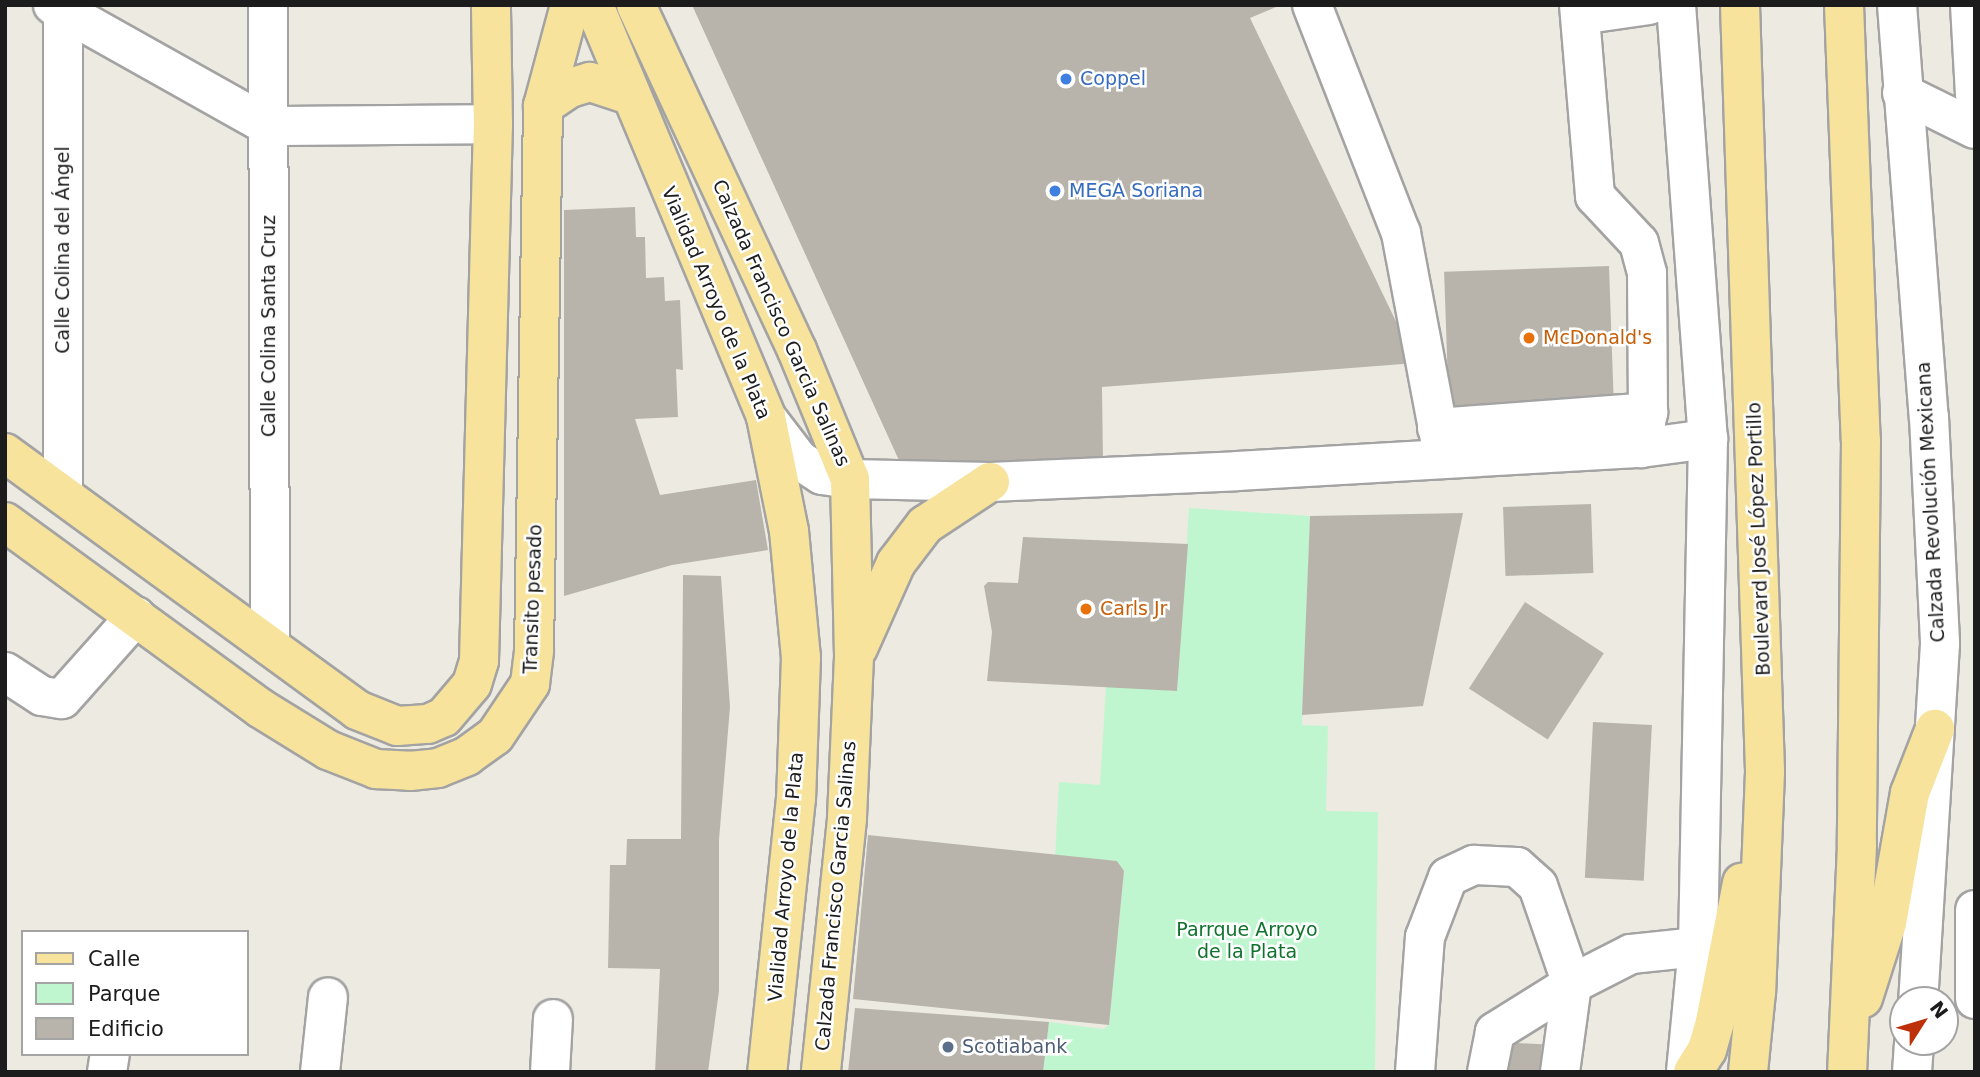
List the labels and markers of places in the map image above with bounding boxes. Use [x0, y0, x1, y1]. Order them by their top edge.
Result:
place label: Coppel [1080, 68, 1146, 90]
marker: Coppel [1058, 71, 1074, 87]
place label: MEGA Soriana [1069, 180, 1203, 202]
marker: MEGA Soriana [1047, 183, 1063, 199]
place label: McDonald's [1543, 327, 1652, 349]
marker: McDonald's [1521, 330, 1537, 346]
place label: Carls Jr [1100, 598, 1167, 620]
marker: Carls Jr [1078, 601, 1094, 617]
place label: Scotiabank [962, 1036, 1067, 1058]
marker: Scotiabank [940, 1039, 956, 1055]

